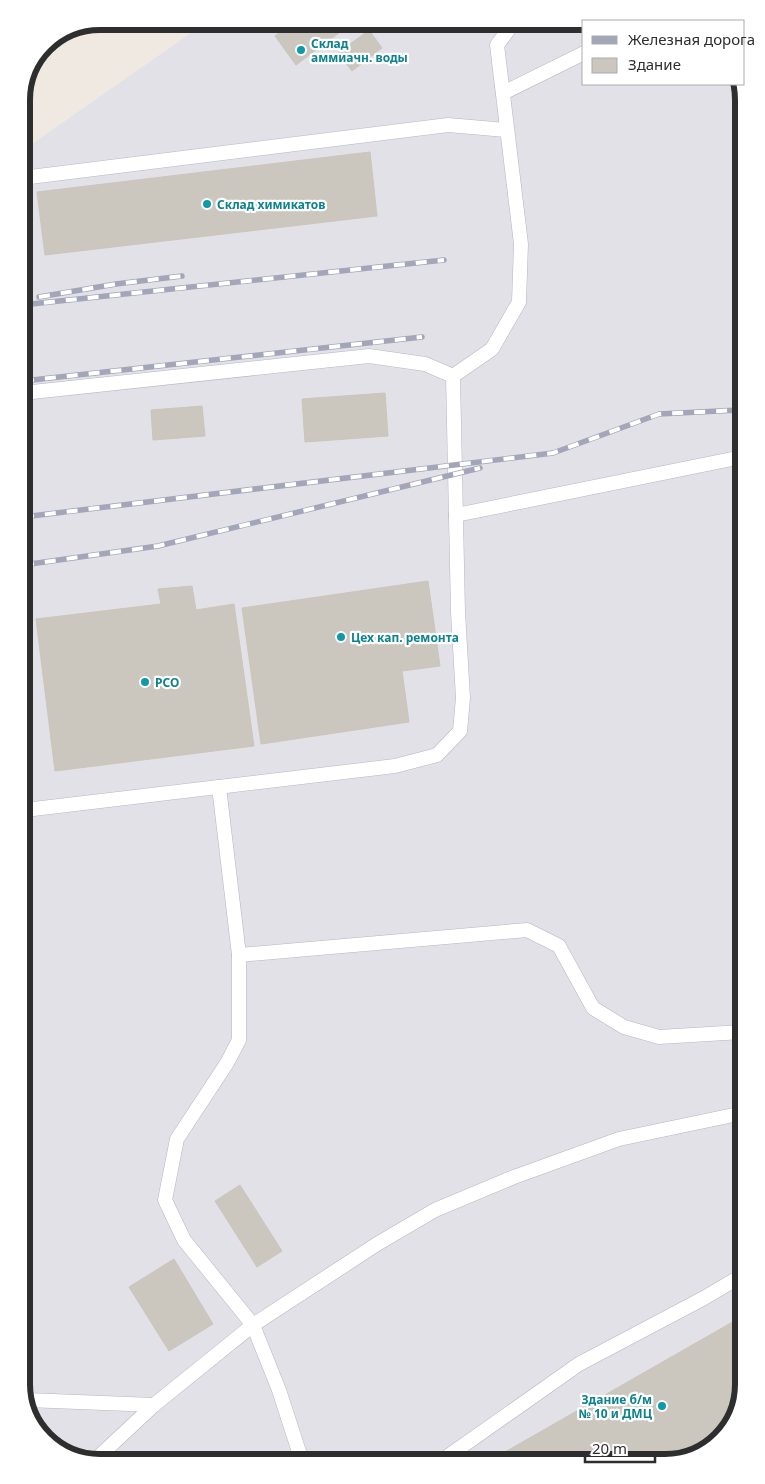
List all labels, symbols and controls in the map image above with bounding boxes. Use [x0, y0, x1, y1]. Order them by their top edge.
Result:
legend [582, 20, 745, 85]
text: Железная дорога [628, 29, 755, 49]
place label: Склад аммиачн. воды [311, 35, 408, 66]
marker: Склад аммиачн. воды [295, 44, 307, 56]
text: Здание [628, 54, 681, 74]
place label: Склад химикатов [217, 196, 325, 213]
marker: Склад химикатов [201, 198, 213, 210]
place label: Цех кап. ремонта [351, 629, 459, 646]
marker: Цех кап. ремонта [335, 631, 347, 643]
place label: РСО [155, 674, 179, 691]
marker: РСО [139, 676, 151, 688]
place label: Здание б/м № 10 и ДМЦ [579, 1391, 653, 1422]
marker: Здание б/м № 10 и ДМЦ [656, 1400, 668, 1412]
scale bar [585, 1432, 655, 1464]
text: 20 m [592, 1438, 627, 1458]

